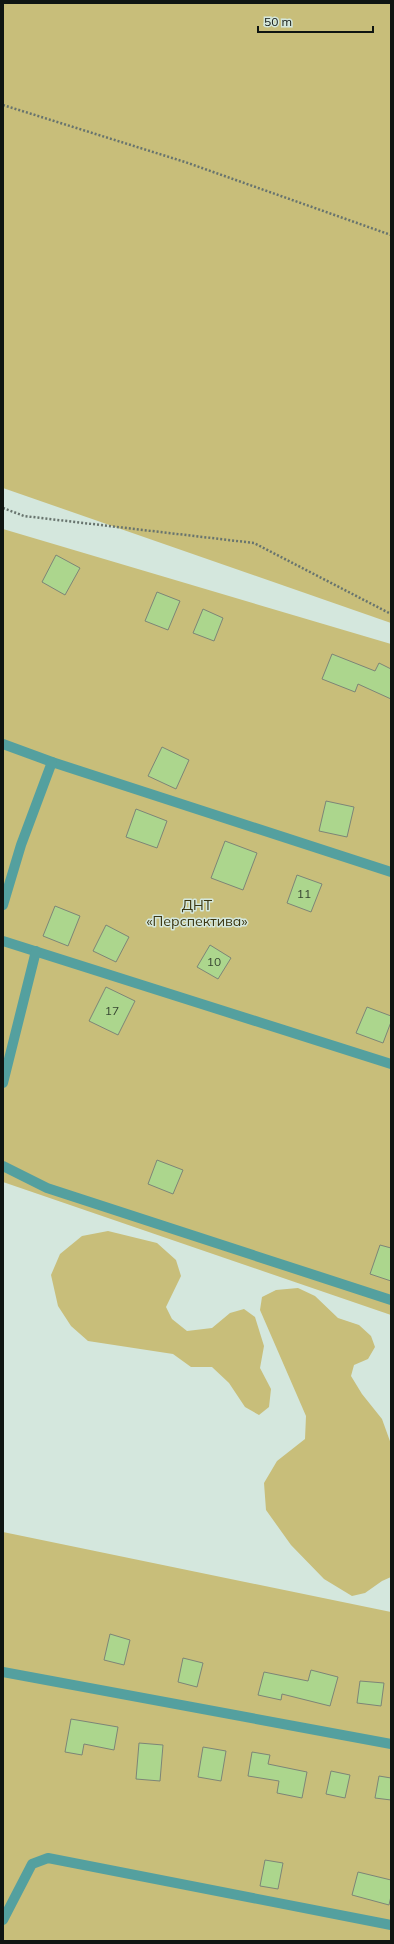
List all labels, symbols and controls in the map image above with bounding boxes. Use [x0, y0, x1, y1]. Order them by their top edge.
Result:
scale bar [258, 8, 373, 34]
text: 50 m [264, 14, 292, 29]
house number: 11 [297, 886, 311, 901]
park label: ДНТ «Перспектива» [146, 896, 248, 930]
house number: 10 [207, 954, 221, 969]
house number: 17 [105, 1003, 119, 1018]

